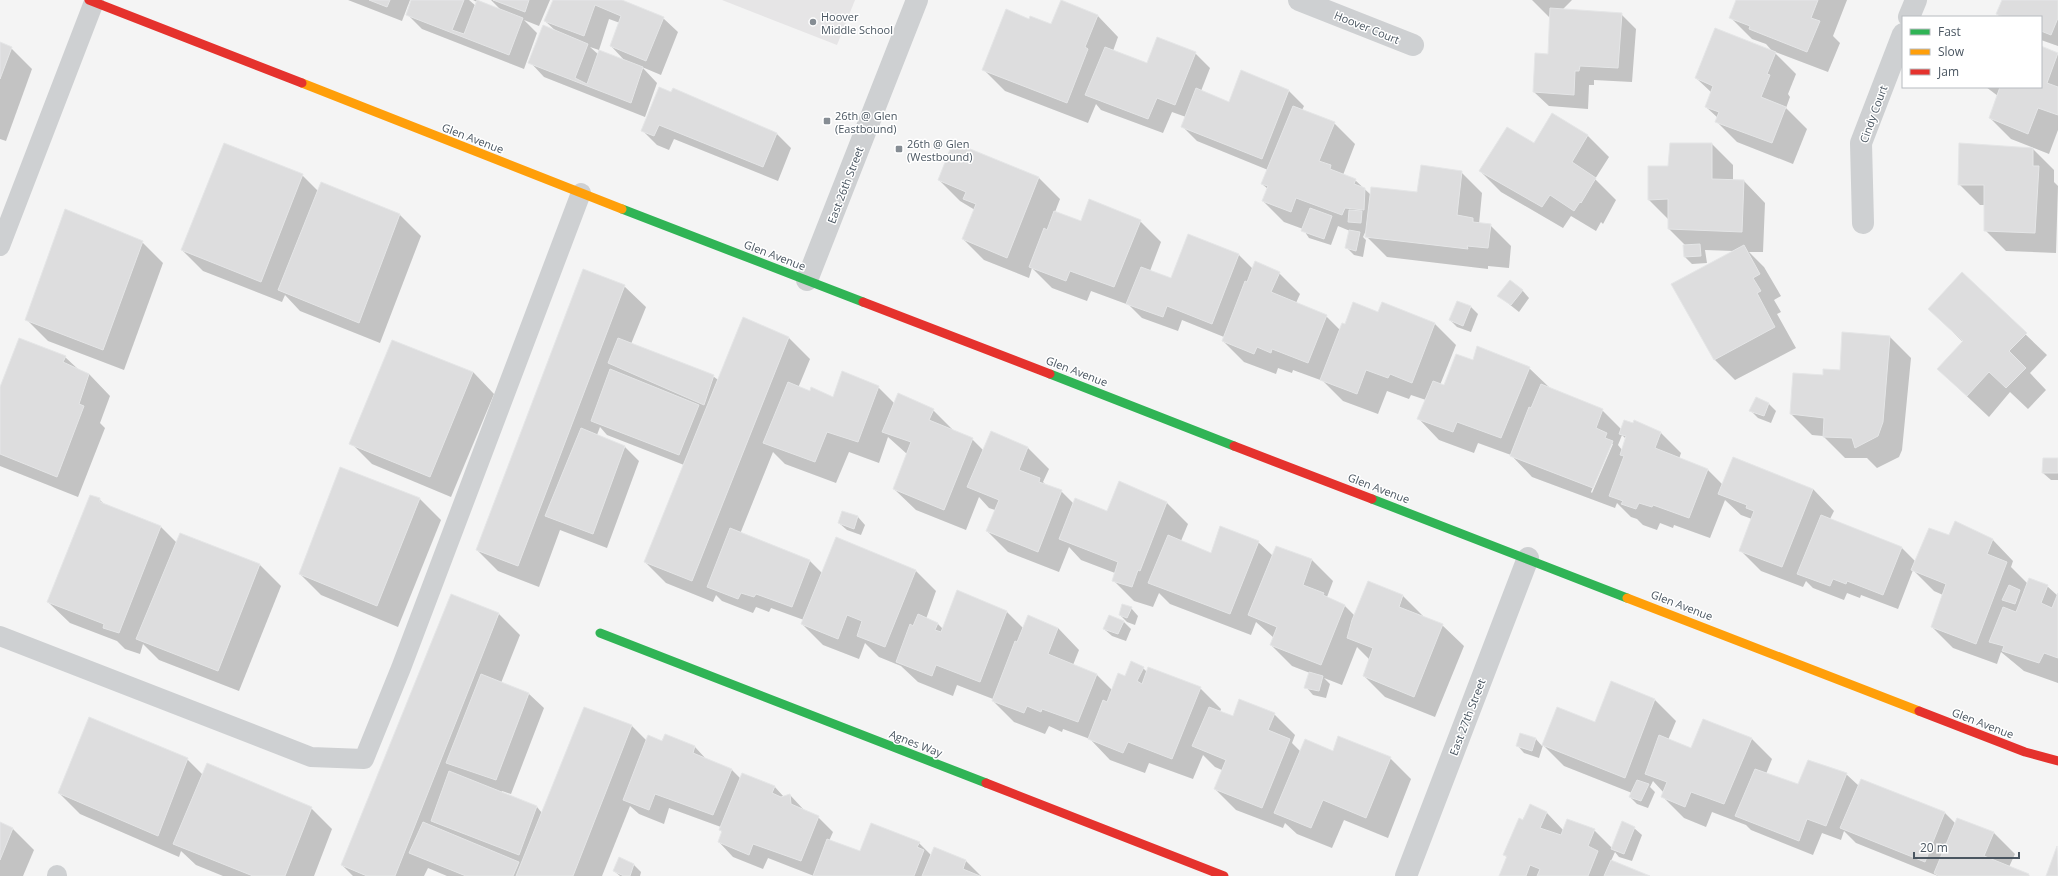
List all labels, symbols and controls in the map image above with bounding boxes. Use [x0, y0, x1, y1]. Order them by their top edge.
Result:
street label: Hoover Court [1332, 7, 1402, 47]
place label: Hoover Middle School [821, 9, 893, 37]
legend [1902, 16, 2042, 88]
marker: Hoover Middle School [808, 17, 818, 27]
text: Fast [1938, 23, 1961, 40]
text: Slow [1938, 43, 1965, 60]
text: Jam [1937, 63, 1959, 80]
street label: Cindy Court [1856, 83, 1890, 145]
place label: 26th @ Glen (Eastbound) [835, 108, 898, 136]
marker: 26th @ Glen (Eastbound) [822, 116, 832, 126]
street label: Glen Avenue [440, 119, 506, 157]
place label: 26th @ Glen (Westbound) [907, 136, 973, 164]
street label: East 26th Street [823, 144, 867, 226]
marker: 26th @ Glen (Westbound) [894, 144, 904, 154]
street label: Glen Avenue [742, 236, 808, 274]
street label: Glen Avenue [1044, 352, 1110, 390]
street label: Glen Avenue [1346, 469, 1412, 507]
street label: Glen Avenue [1649, 586, 1715, 624]
street label: East 27th Street [1445, 676, 1489, 758]
street label: Glen Avenue [1950, 704, 2016, 742]
street label: Agnes Way [887, 726, 945, 760]
scale bar [1914, 834, 2019, 860]
text: 20 m [1920, 839, 1948, 856]

